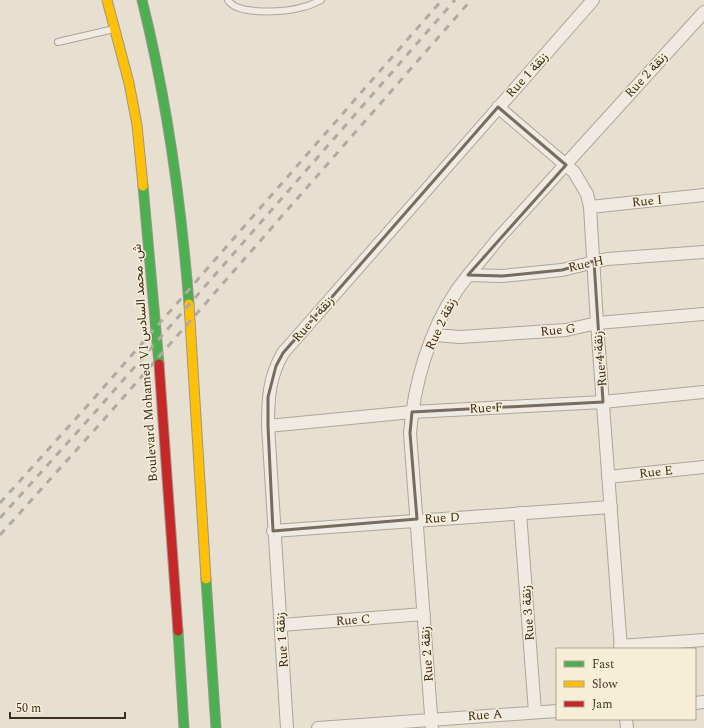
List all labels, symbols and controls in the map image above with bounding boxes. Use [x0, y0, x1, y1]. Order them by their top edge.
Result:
street label: Rue 1 زنقة [501, 48, 553, 102]
street label: Rue 2 زنقة [620, 48, 672, 102]
street label: Rue I [631, 189, 663, 213]
street label: Boulevard Mohamed VI ش. محمد السادس [127, 243, 163, 483]
street label: Rue H [566, 250, 606, 278]
street label: Rue 1 زنقة [287, 291, 339, 347]
street label: Rue 2 زنقة [420, 295, 462, 353]
street label: Rue G [539, 318, 577, 342]
street label: Rue 4 زنقة [588, 330, 612, 388]
street label: Rue F [469, 397, 503, 419]
street label: Rue E [638, 460, 674, 484]
street label: Rue D [424, 507, 460, 529]
street label: Rue 3 زنقة [516, 585, 540, 641]
street label: Rue C [335, 609, 371, 631]
street label: Rue 1 زنقة [270, 612, 294, 668]
street label: Rue 2 زنقة [415, 626, 439, 682]
legend [556, 648, 696, 720]
text: Fast [592, 655, 614, 674]
text: Slow [592, 675, 618, 694]
scale bar [10, 694, 125, 720]
text: Jam [592, 695, 613, 714]
text: 50 m [16, 699, 41, 718]
street label: Rue A [467, 704, 503, 726]

